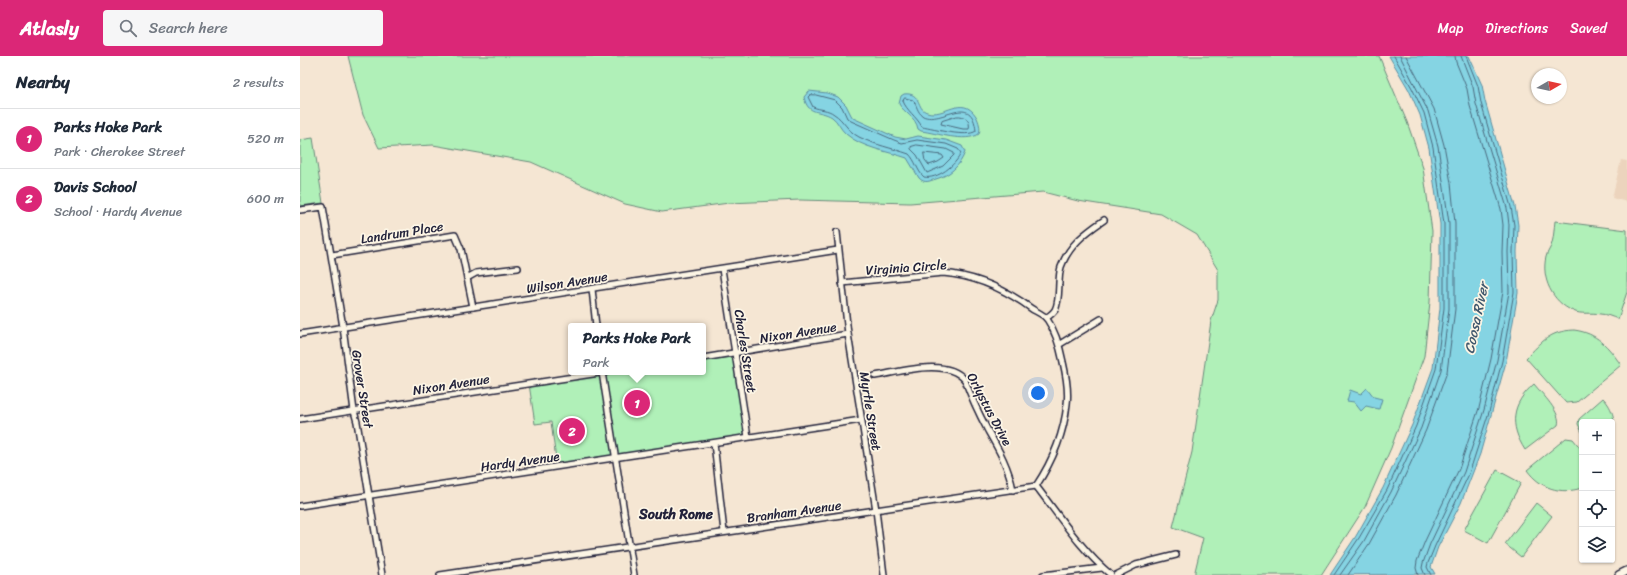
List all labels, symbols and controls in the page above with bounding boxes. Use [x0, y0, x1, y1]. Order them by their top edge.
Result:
search box [103, 10, 383, 46]
text: Atlasly [20, 12, 79, 45]
text: Search here [149, 15, 228, 41]
text: Map [1437, 16, 1463, 41]
text: Directions [1485, 16, 1548, 41]
text: Saved [1570, 16, 1607, 41]
icon: search [117, 17, 139, 39]
text: Nearby [16, 67, 70, 97]
north arrow [1531, 68, 1567, 104]
text: 2 results [233, 71, 284, 94]
text: Parks Hoke Park [54, 114, 162, 140]
text: 1 [26, 127, 32, 150]
text: 520 m [247, 127, 284, 150]
text: Park · Cherokee Street [54, 140, 185, 163]
text: Davis School [54, 174, 137, 200]
text: 2 [25, 187, 33, 210]
text: 600 m [247, 187, 284, 210]
text: School · Hardy Avenue [54, 200, 182, 223]
street label: Landrum Place [359, 215, 445, 250]
street label: Virginia Circle [865, 253, 947, 282]
street label: Wilson Avenue [525, 265, 610, 300]
water label: Coosa River [1457, 278, 1497, 356]
street label: Charles Street [728, 308, 764, 395]
street label: Nixon Avenue [758, 315, 839, 350]
popup [568, 323, 706, 375]
text: Parks Hoke Park [583, 325, 691, 351]
street label: Grover Street [345, 348, 380, 431]
text: Park [583, 351, 609, 374]
street label: Nixon Avenue [411, 367, 492, 402]
street label: Orlystus Drive [961, 368, 1019, 450]
street label: Myrtle Street [853, 370, 888, 452]
your location [1028, 383, 1048, 403]
pin: 1 [624, 388, 650, 418]
pin: 2 [559, 416, 585, 446]
map controls [1579, 419, 1615, 563]
button: + [1579, 419, 1615, 455]
street label: Hardy Avenue [479, 445, 561, 478]
button: − [1579, 455, 1615, 491]
button: locate [1579, 491, 1615, 527]
street label: Branham Avenue [745, 493, 843, 530]
district label: South Rome [638, 502, 714, 527]
button: layers [1579, 527, 1615, 563]

